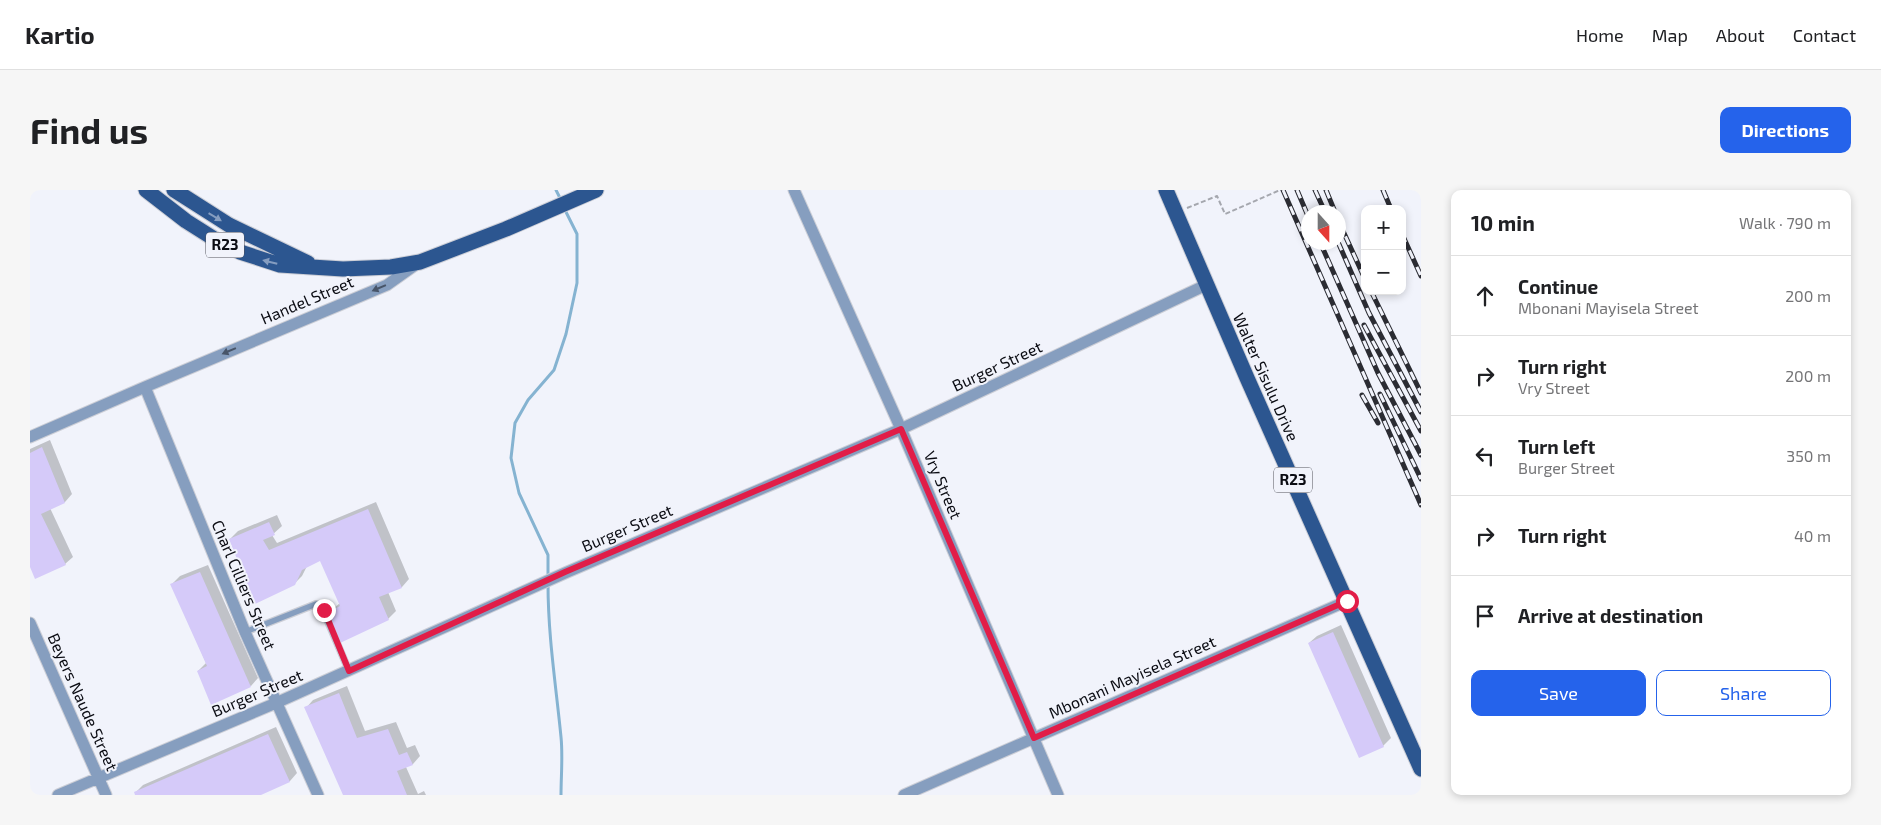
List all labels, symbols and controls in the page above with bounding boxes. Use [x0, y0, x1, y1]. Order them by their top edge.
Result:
text: Kartio [25, 20, 95, 49]
text: Home [1576, 24, 1624, 46]
text: Map [1652, 24, 1688, 46]
text: About [1716, 24, 1765, 46]
text: Contact [1793, 24, 1856, 46]
button: Directions [1720, 107, 1851, 153]
text: Find us [30, 109, 148, 151]
north arrow [1301, 205, 1346, 250]
map controls [1361, 205, 1406, 295]
button: + [1361, 205, 1406, 250]
text: 10 min [1471, 210, 1535, 235]
one-way arrow [208, 212, 221, 221]
text: Walk · 790 m [1739, 213, 1831, 232]
road number: R23 [206, 232, 244, 258]
button: − [1361, 250, 1406, 295]
one-way arrow [263, 258, 278, 266]
street label: Handel Street [258, 271, 356, 328]
text: Continue [1518, 275, 1598, 298]
icon: ahead [1471, 282, 1499, 310]
one-way arrow [372, 285, 386, 293]
text: 200 m [1785, 286, 1831, 305]
text: Mbonani Mayisela Street [1518, 298, 1699, 317]
street label: Walter Sisulu Drive [1230, 310, 1303, 444]
street label: Burger Street [949, 336, 1045, 395]
one-way arrow [222, 348, 236, 356]
text: Turn right [1518, 355, 1606, 378]
icon: right [1471, 362, 1499, 390]
text: 200 m [1785, 366, 1831, 385]
text: Vry Street [1518, 378, 1590, 397]
text: Turn left [1518, 435, 1595, 458]
icon: left [1471, 442, 1499, 470]
text: 350 m [1786, 446, 1831, 465]
street label: Vry Street [921, 448, 966, 522]
text: Burger Street [1518, 458, 1615, 477]
road number: R23 [1274, 468, 1312, 492]
street label: Burger Street [578, 500, 675, 555]
street label: Charl Cilliers Street [209, 517, 280, 653]
icon: right [1471, 522, 1499, 550]
text: Turn right [1518, 524, 1606, 547]
text: 40 m [1794, 526, 1831, 545]
route start [1336, 590, 1359, 613]
route end [313, 599, 336, 622]
icon: arrive [1471, 602, 1499, 630]
text: Arrive at destination [1518, 604, 1703, 627]
street label: Beyers Naude Street [45, 630, 122, 773]
street label: Mbonani Mayisela Street [1045, 631, 1218, 722]
street label: Burger Street [208, 665, 305, 720]
button: Save [1471, 670, 1646, 716]
button: Share [1656, 670, 1831, 716]

